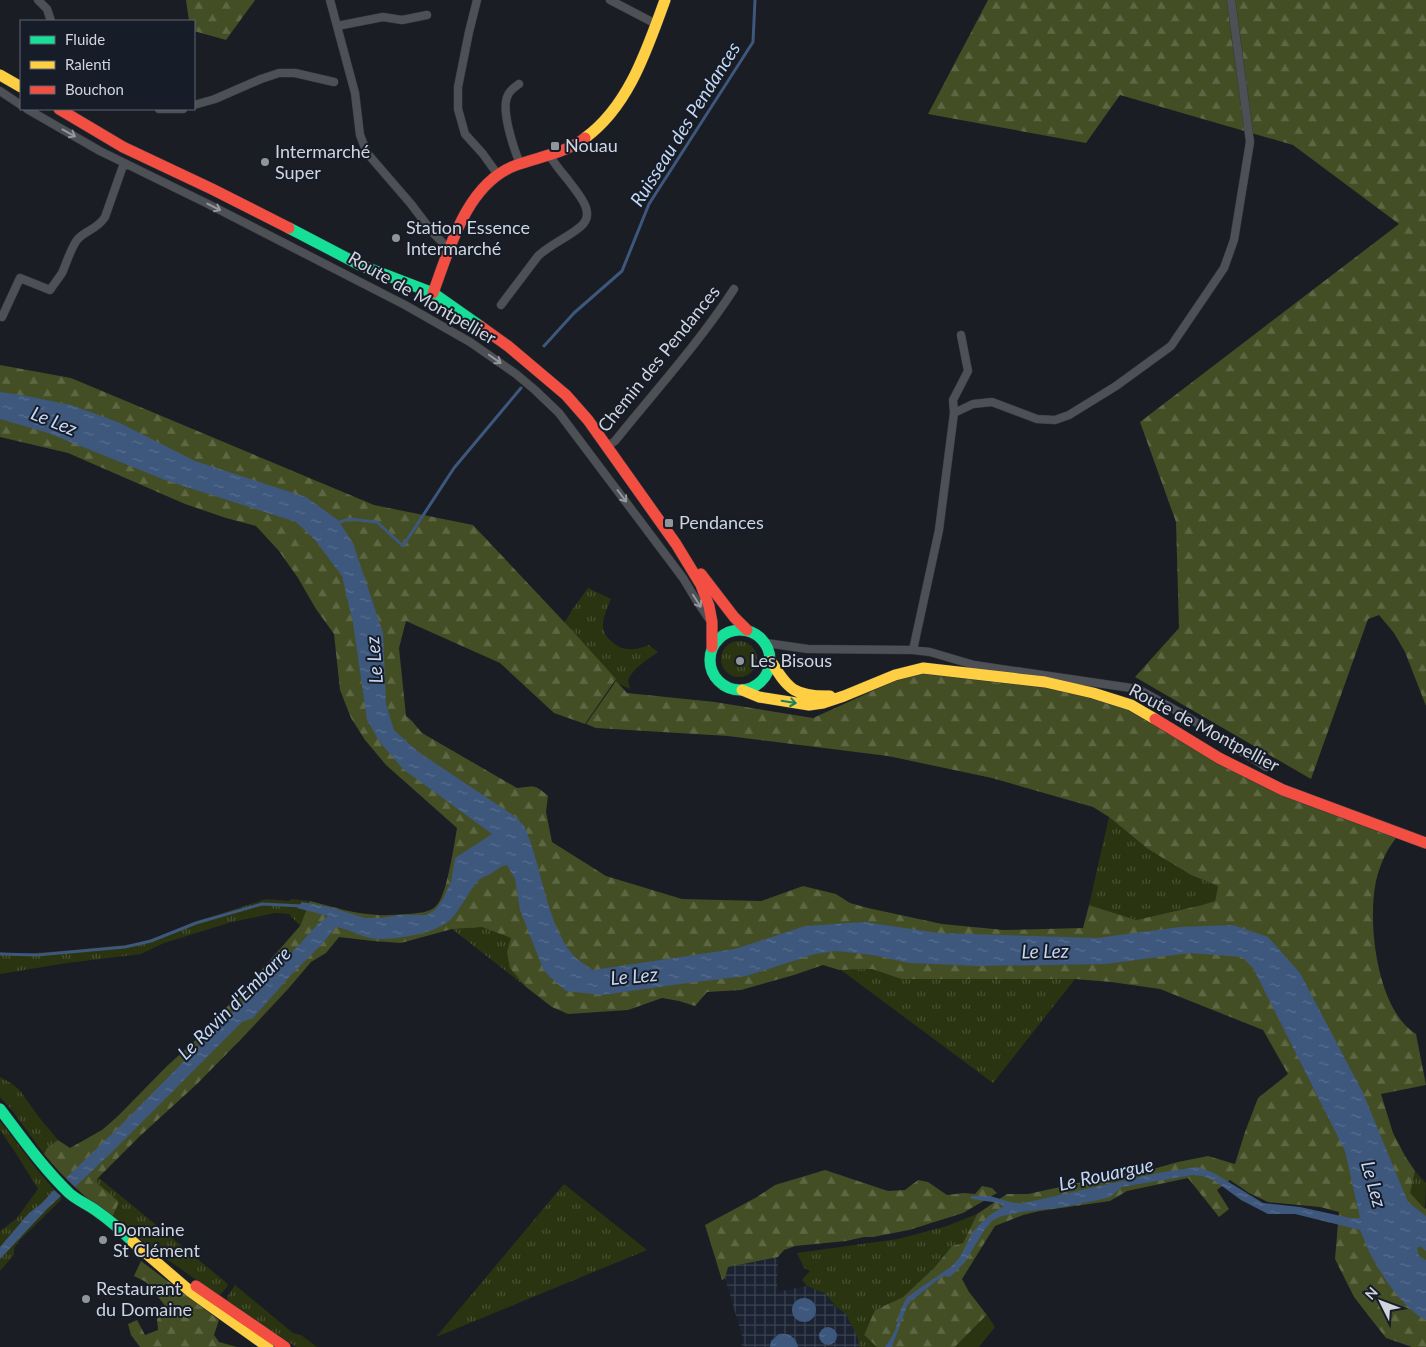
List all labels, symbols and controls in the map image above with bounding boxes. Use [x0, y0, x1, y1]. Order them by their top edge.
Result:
legend [20, 20, 195, 110]
text: Fluide [65, 30, 105, 48]
water label: Ruisseau des Pendances [625, 37, 745, 210]
text: Ralenti [65, 55, 111, 73]
text: Bouchon [65, 80, 124, 98]
one-way arrow [62, 129, 76, 139]
place label: Nouau [565, 134, 618, 156]
place label: Intermarché Super [275, 140, 370, 183]
marker: Nouau [549, 140, 561, 152]
marker: Intermarché Super [259, 156, 271, 168]
one-way arrow [206, 203, 221, 212]
place label: Station Essence Intermarché [406, 216, 530, 259]
marker: Station Essence Intermarché [390, 232, 402, 244]
street label: Route de Montpellier [345, 246, 501, 349]
street label: Chemin des Pendances [592, 281, 724, 436]
one-way arrow [488, 354, 502, 364]
water label: Le Lez [28, 401, 80, 440]
one-way arrow [616, 489, 627, 502]
place label: Pendances [679, 511, 764, 533]
marker: Pendances [663, 517, 675, 529]
one-way arrow [692, 593, 702, 607]
water label: Le Lez [360, 635, 387, 685]
place label: Les Bisous [750, 649, 832, 671]
marker: Les Bisous [734, 655, 746, 667]
street label: Route de Montpellier [1126, 678, 1284, 776]
one-way arrow [781, 697, 797, 707]
water label: Le Lez [1021, 939, 1069, 962]
water label: Le Ravin d'Embarre [172, 941, 295, 1064]
water label: Le Lez [609, 962, 659, 989]
water label: Le Rouargue [1056, 1152, 1156, 1195]
water label: Le Lez [1357, 1158, 1392, 1210]
place label: Domaine St Clément [113, 1218, 200, 1261]
marker: Domaine St Clément [97, 1234, 109, 1246]
place label: Restaurant du Domaine [96, 1277, 192, 1320]
north arrow [1356, 1277, 1406, 1327]
text: N [1361, 1283, 1381, 1303]
marker: Restaurant du Domaine [80, 1293, 92, 1305]

